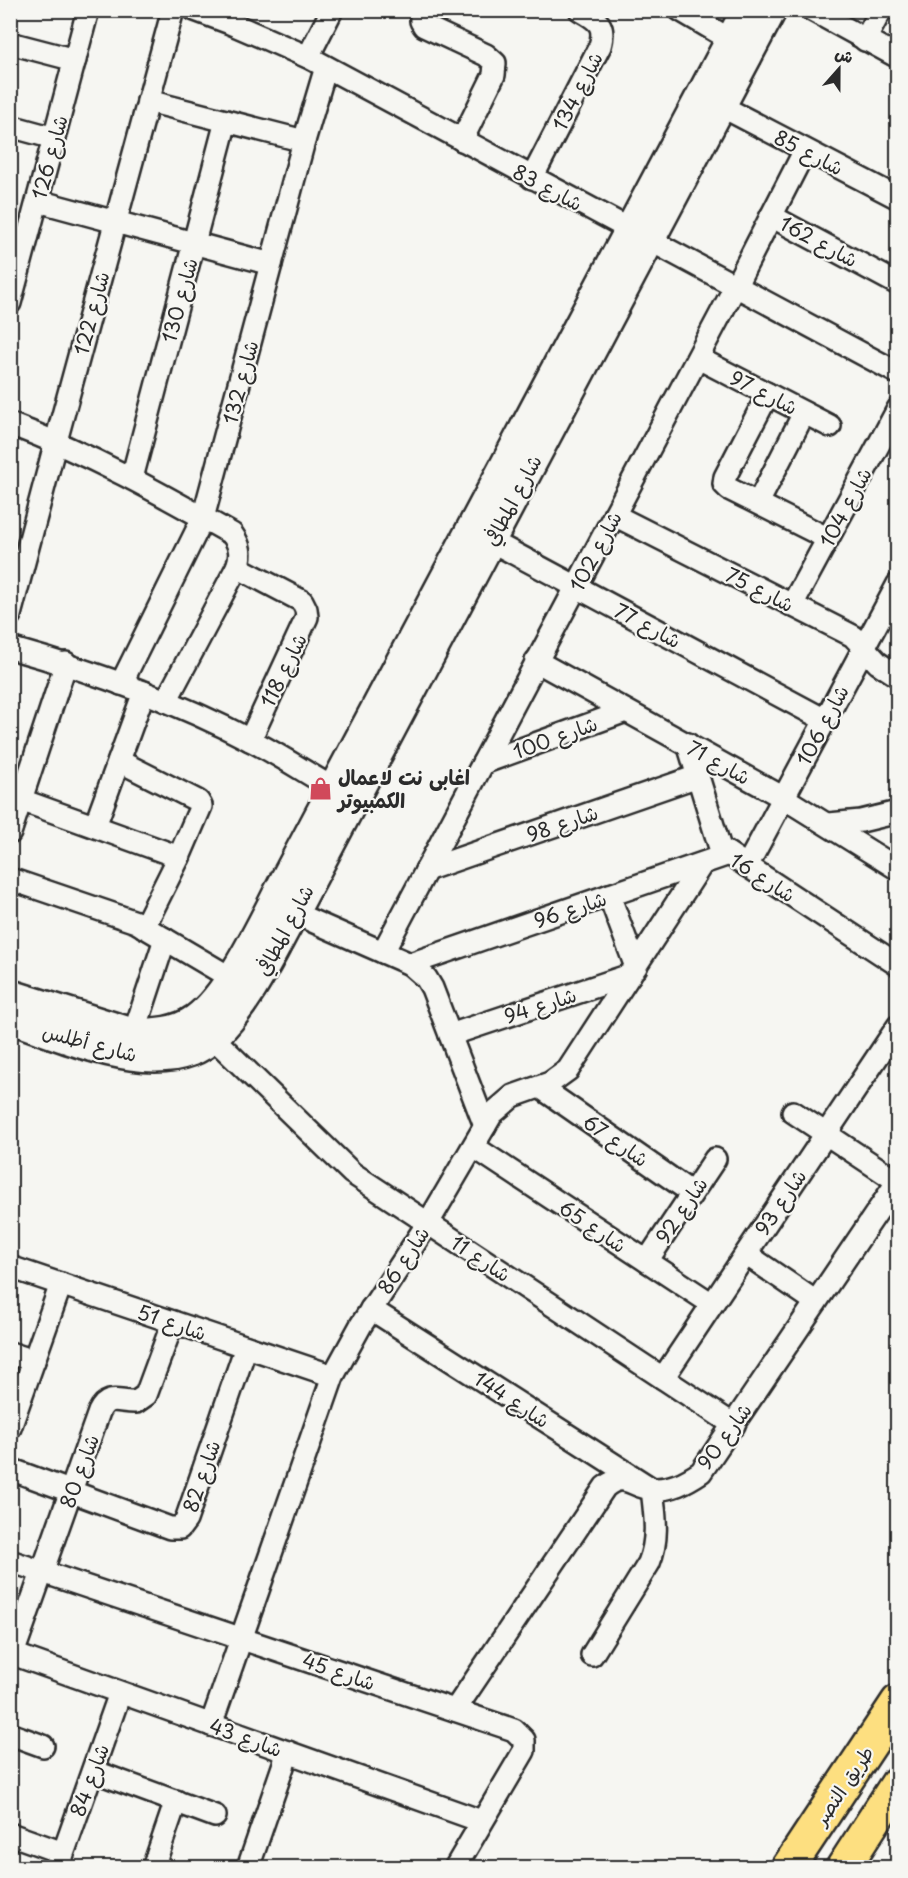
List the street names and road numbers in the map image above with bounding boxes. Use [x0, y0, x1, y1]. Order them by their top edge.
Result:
street label: شارع 134 [544, 46, 610, 136]
street label: شارع 126 [23, 111, 75, 203]
street label: شارع 85 [769, 122, 849, 182]
street label: شارع 83 [508, 156, 588, 218]
street label: شارع 162 [774, 208, 864, 274]
street label: شارع 130 [153, 254, 205, 346]
street label: شارع 122 [65, 268, 117, 358]
street label: شارع 132 [214, 337, 266, 427]
street label: شارع 97 [725, 362, 803, 422]
street label: شارع المطافي [475, 449, 549, 551]
street label: شارع 104 [811, 462, 879, 552]
street label: شارع 102 [561, 506, 629, 596]
street label: شارع 75 [721, 559, 799, 619]
street label: شارع 77 [609, 595, 687, 655]
street label: شارع 118 [252, 628, 314, 712]
street label: شارع 106 [788, 679, 856, 771]
street label: شارع 100 [508, 708, 602, 766]
street label: شارع 71 [682, 732, 756, 792]
street label: شارع 98 [522, 797, 602, 849]
street label: شارع 16 [724, 845, 802, 909]
street label: شارع المطافي [247, 879, 321, 981]
street label: شارع 96 [530, 883, 610, 935]
street label: شارع 94 [500, 979, 580, 1031]
street label: شارع أطلس [39, 1015, 141, 1069]
street label: شارع 67 [577, 1106, 655, 1174]
street label: شارع 93 [747, 1163, 813, 1241]
street label: شارع 92 [648, 1170, 714, 1250]
street label: شارع 65 [553, 1192, 633, 1260]
street label: شارع 86 [370, 1220, 436, 1300]
street label: شارع 11 [445, 1227, 517, 1289]
street label: شارع 51 [133, 1296, 211, 1348]
street label: شارع 144 [468, 1363, 556, 1435]
street label: شارع 90 [689, 1396, 759, 1476]
street label: شارع 80 [52, 1430, 106, 1512]
street label: شارع 82 [175, 1436, 227, 1516]
street label: شارع 45 [299, 1645, 379, 1697]
street label: شارع 43 [205, 1710, 287, 1764]
street label: شارع 84 [62, 1739, 116, 1821]
street label: طريق النصر [804, 1739, 881, 1832]

